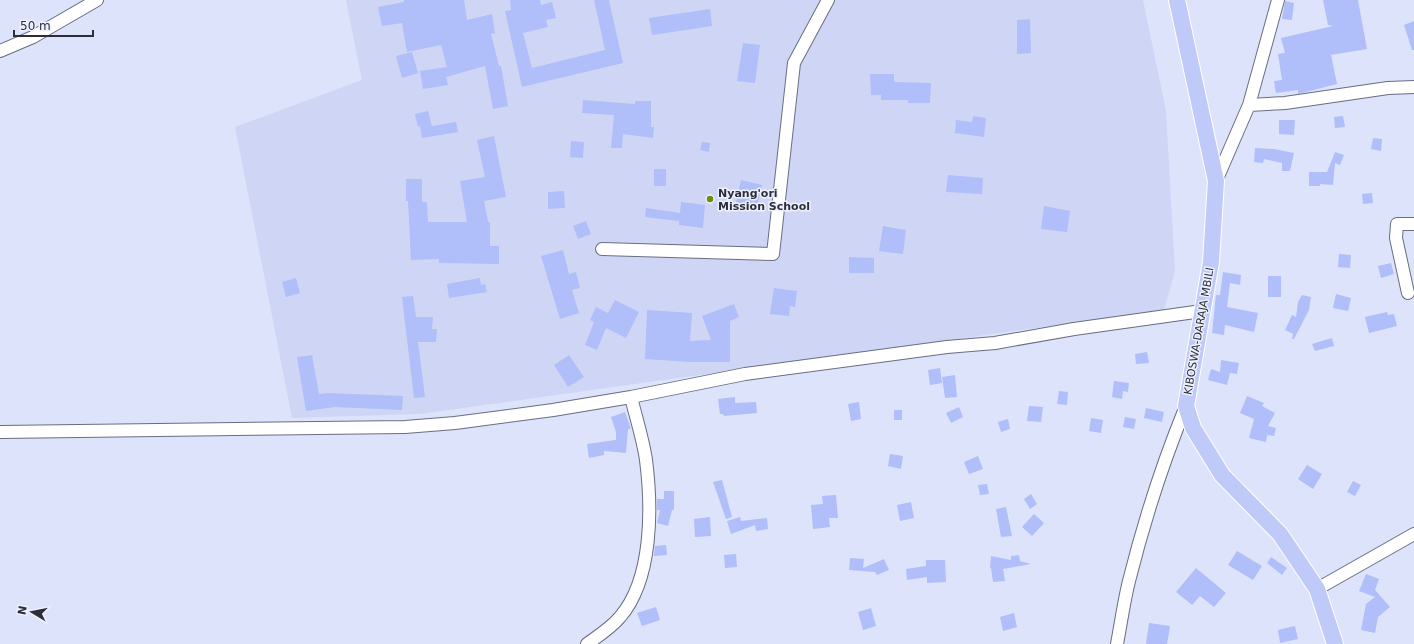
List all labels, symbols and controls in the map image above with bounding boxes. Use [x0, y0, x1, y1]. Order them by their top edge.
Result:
scale bar [14, 12, 93, 38]
text: 50 m [20, 19, 51, 33]
place label: Nyang'ori Mission School [718, 187, 810, 213]
marker: Nyang'ori Mission School [705, 194, 715, 204]
street label: KIBOSWA-DARAJA MBILI [1181, 266, 1217, 396]
north arrow [12, 592, 52, 632]
text: N [15, 605, 30, 616]

